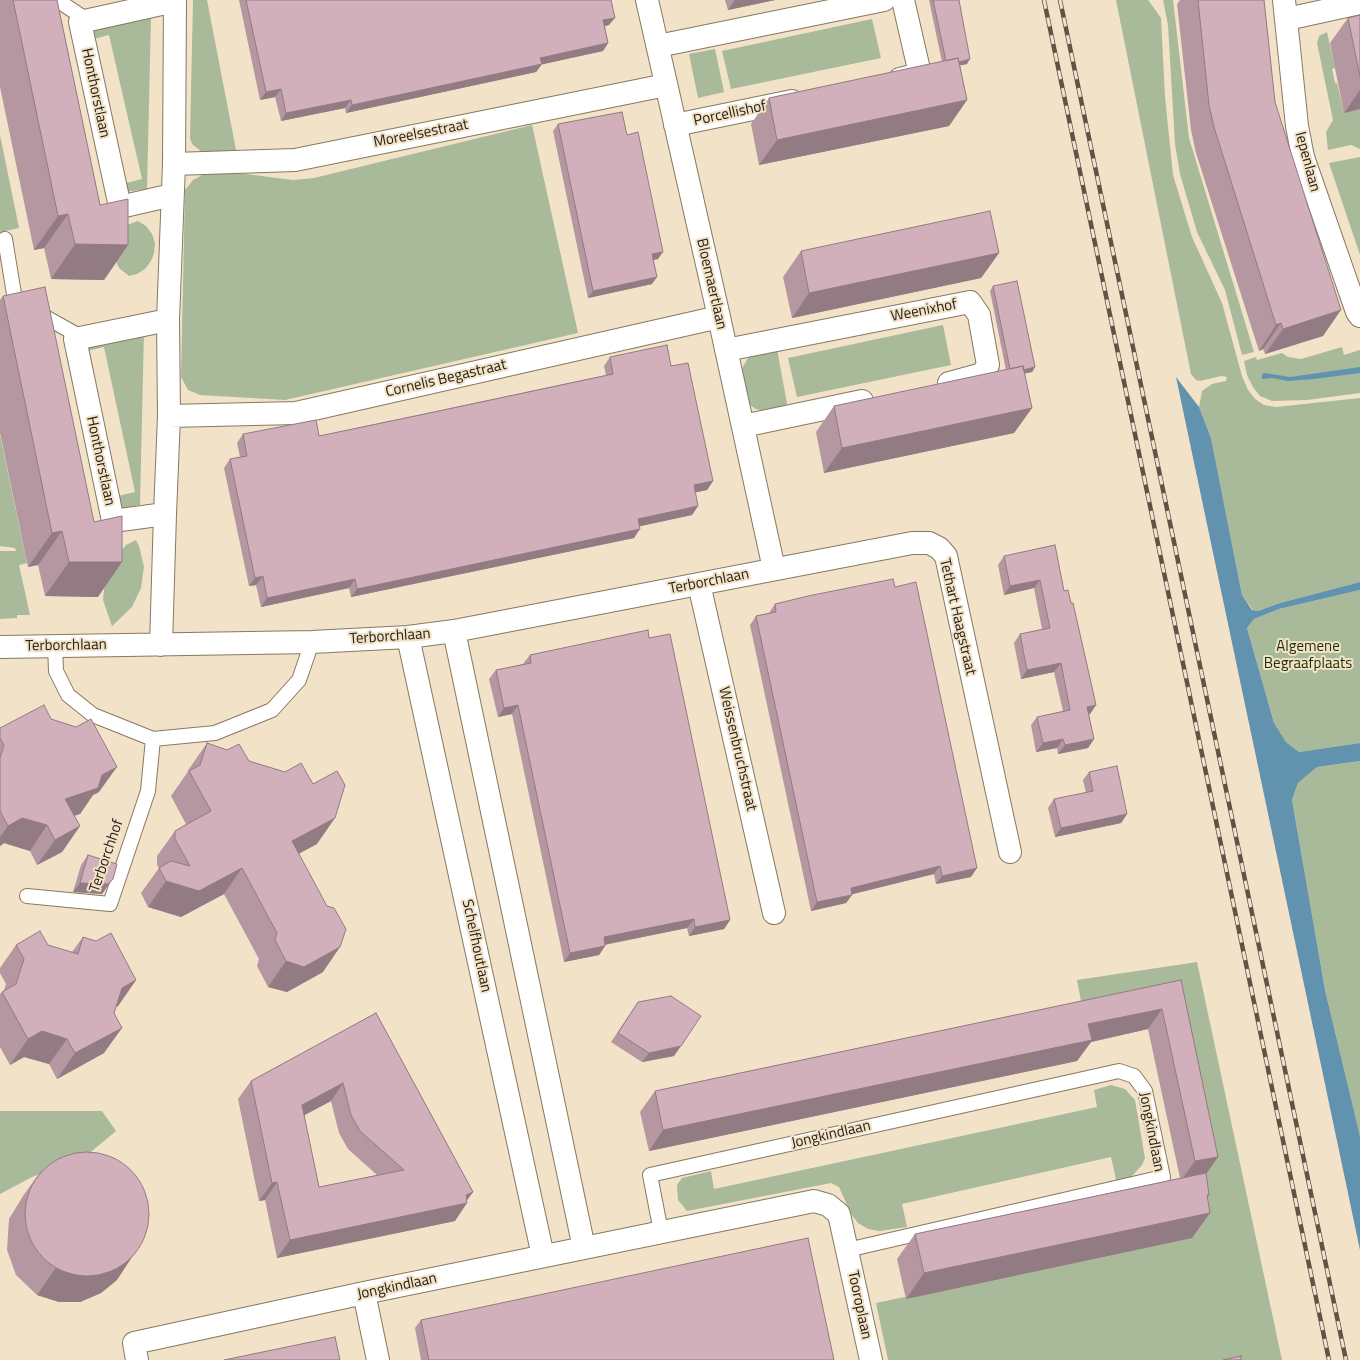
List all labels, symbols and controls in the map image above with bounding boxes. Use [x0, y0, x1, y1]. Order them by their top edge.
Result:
street label: Honthorstlaan [77, 47, 113, 139]
street label: Porcellishof [692, 98, 768, 130]
street label: Moreelsestraat [372, 116, 470, 152]
street label: Iepenlaan [1290, 130, 1324, 194]
street label: Bloemaertlaan [692, 237, 730, 331]
street label: Weenixhof [889, 296, 959, 326]
street label: Cornelis Begastraat [384, 356, 508, 402]
street label: Honthorstlaan [82, 415, 118, 507]
street label: Tethart Haagstraat [935, 557, 979, 677]
street label: Terborchlaan [667, 565, 751, 599]
street label: Terborchlaan [349, 625, 431, 649]
street label: Terborchlaan [25, 636, 107, 656]
park label: Algemene Begraafplaats [1264, 638, 1352, 673]
street label: Weissenbruchstraat [714, 685, 760, 813]
street label: Terborchhof [86, 817, 128, 895]
street label: Schelfhoutlaan [457, 898, 495, 994]
street label: Jongkindlaan [1134, 1091, 1168, 1173]
street label: Jongkindlaan [790, 1117, 872, 1153]
street label: Tooroplaan [843, 1269, 875, 1341]
street label: Jongkindlaan [356, 1270, 438, 1304]

